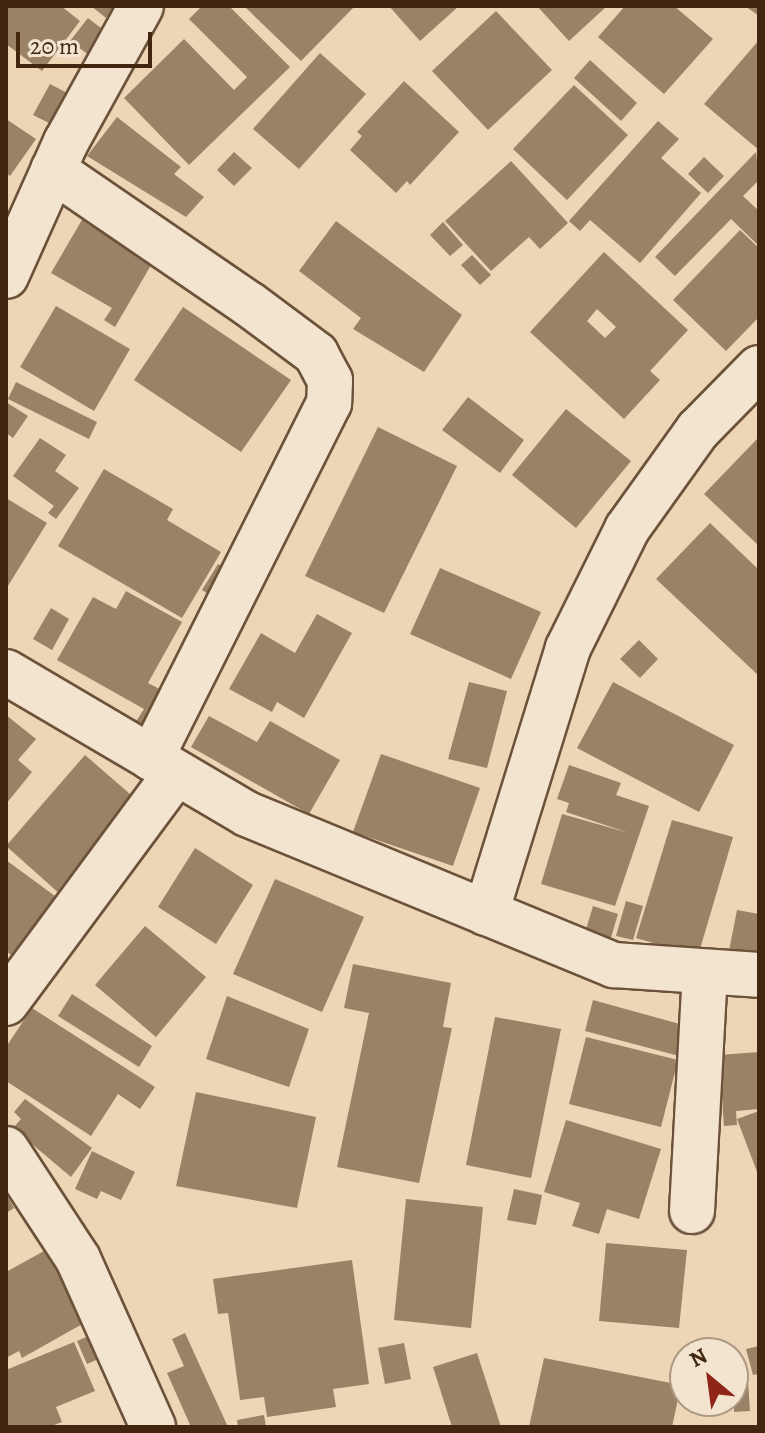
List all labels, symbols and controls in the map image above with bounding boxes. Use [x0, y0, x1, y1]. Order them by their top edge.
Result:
scale bar [20, 16, 156, 66]
text: 20 m [30, 30, 79, 62]
north arrow [669, 1337, 749, 1417]
text: N [684, 1341, 713, 1375]

